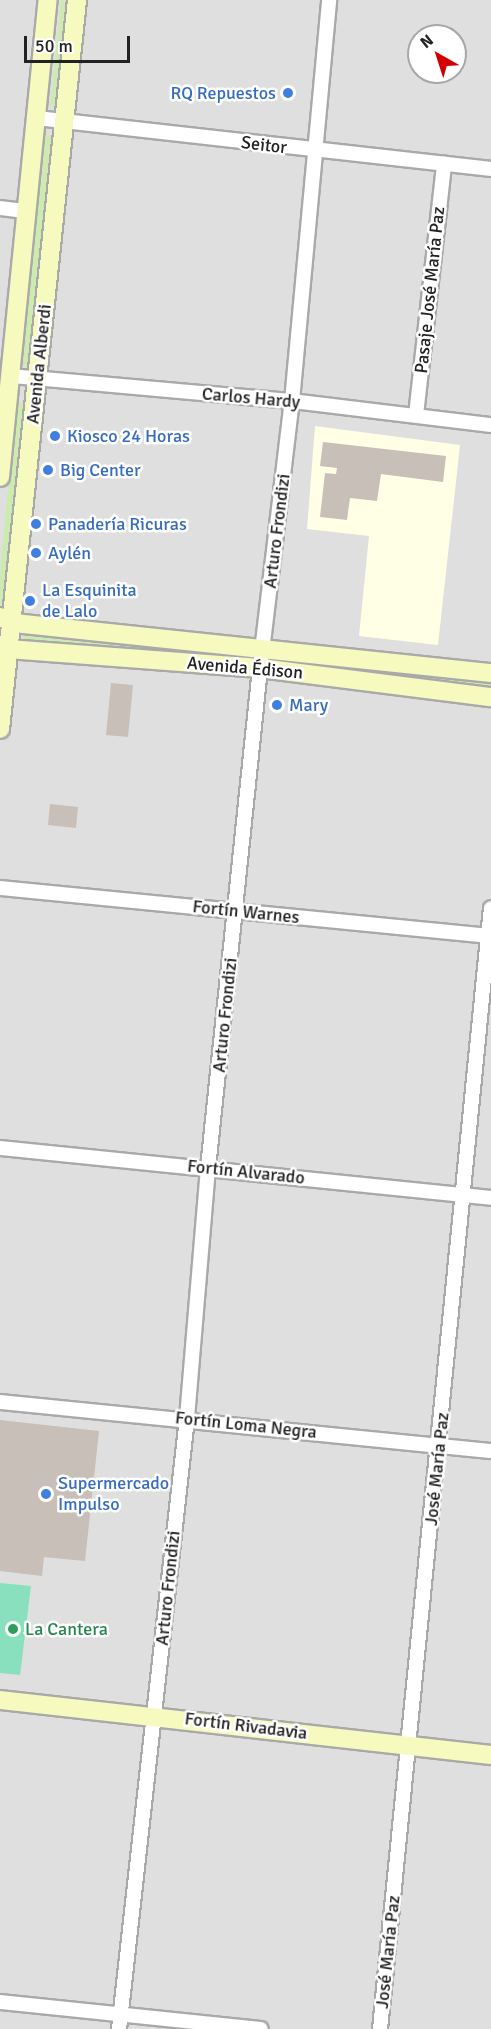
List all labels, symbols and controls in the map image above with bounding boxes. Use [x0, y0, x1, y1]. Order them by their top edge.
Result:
scale bar [27, 24, 134, 62]
north arrow [407, 24, 467, 84]
text: N [416, 30, 438, 53]
text: 50 m [35, 35, 73, 57]
place label: RQ Repuestos [171, 82, 276, 104]
marker: RQ Repuestos [281, 86, 295, 100]
street label: Seitor [240, 131, 288, 159]
street label: Pasaje José María Paz [410, 205, 450, 375]
street label: Avenida Alberdi [22, 303, 56, 425]
street label: Carlos Hardy [201, 383, 301, 413]
place label: Kiosco 24 Horas [67, 425, 190, 447]
marker: Kiosco 24 Horas [48, 429, 62, 443]
place label: Big Center [60, 459, 141, 481]
marker: Big Center [41, 463, 55, 477]
street label: Arturo Frondizi [259, 472, 295, 590]
place label: Panadería Ricuras [48, 513, 187, 535]
marker: Panadería Ricuras [29, 517, 43, 531]
place label: Aylén [48, 542, 91, 564]
marker: Aylén [29, 546, 43, 560]
place label: La Esquinita de Lalo [42, 580, 137, 622]
marker: La Esquinita de Lalo [23, 594, 37, 608]
street label: Avenida Édison [186, 652, 304, 684]
place label: Mary [289, 694, 328, 716]
marker: Mary [270, 698, 284, 712]
street label: Fortín Warnes [191, 896, 301, 928]
street label: Arturo Frondizi [208, 956, 242, 1074]
street label: Fortín Alvarado [186, 1155, 306, 1189]
street label: Fortín Loma Negra [174, 1407, 318, 1443]
street label: José María Paz [420, 1411, 454, 1527]
place label: Supermercado Impulso [58, 1473, 169, 1516]
marker: Supermercado Impulso [39, 1487, 53, 1501]
street label: Arturo Frondizi [151, 1529, 185, 1647]
place label: La Cantera [25, 1618, 108, 1640]
marker: La Cantera [6, 1622, 20, 1636]
street label: Fortín Rivadavia [183, 1708, 309, 1744]
street label: José María Paz [371, 1894, 405, 2010]

